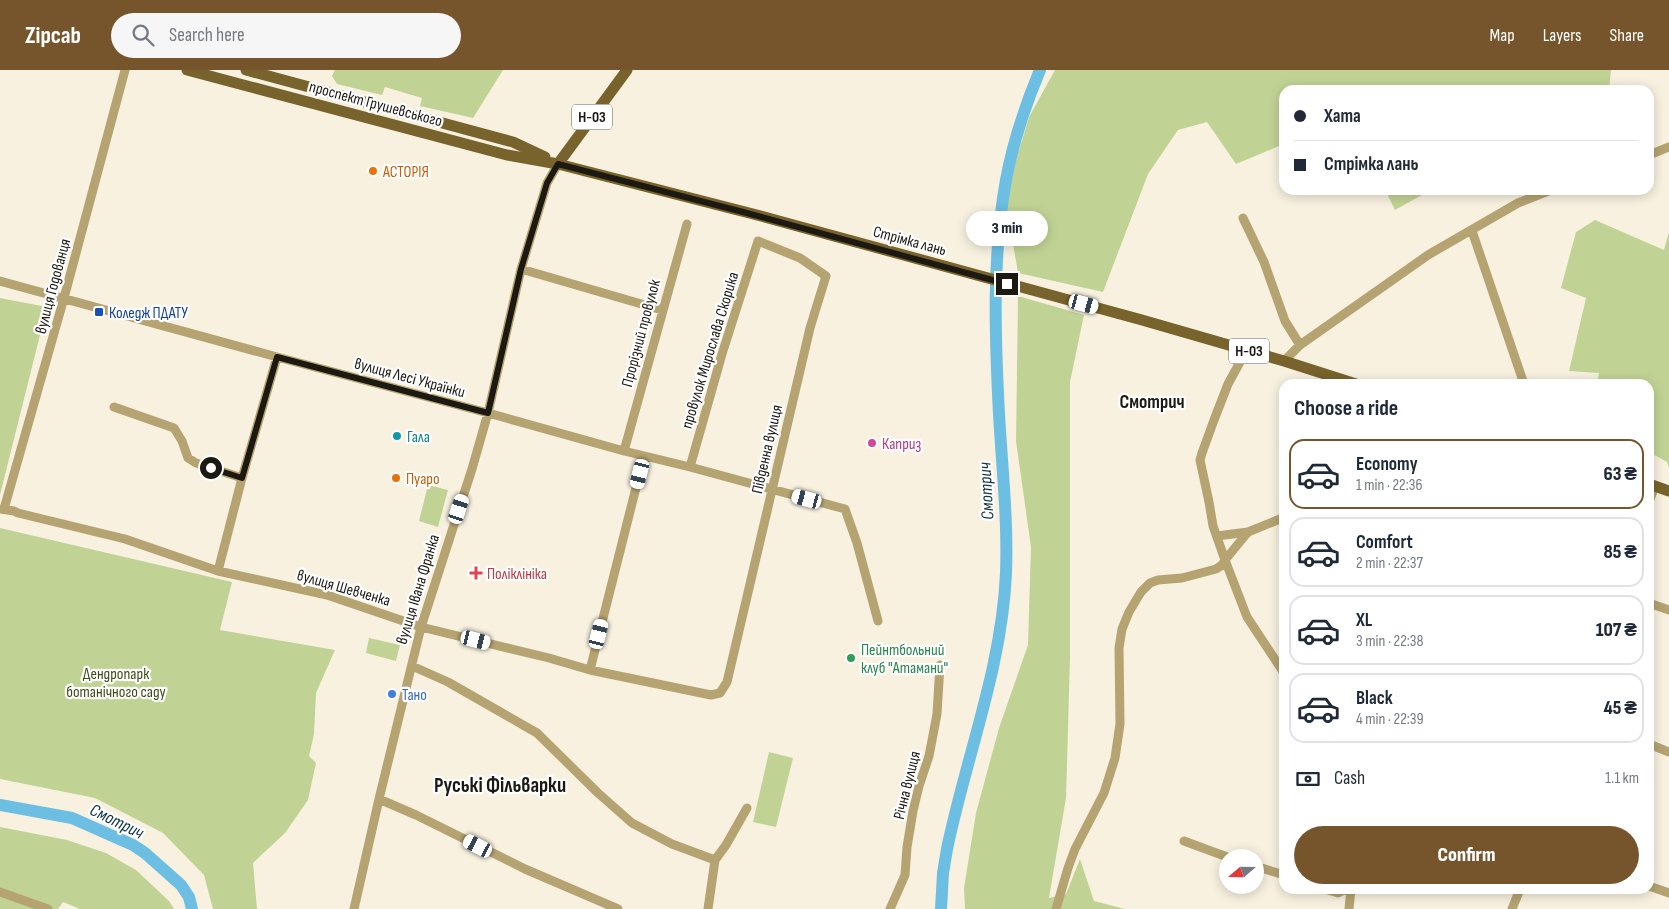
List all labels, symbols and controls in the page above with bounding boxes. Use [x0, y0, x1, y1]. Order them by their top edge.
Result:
search box [111, 13, 461, 58]
text: Zipcab [25, 21, 81, 50]
icon: search [129, 21, 157, 49]
text: Search here [169, 24, 245, 47]
text: Map [1490, 25, 1515, 46]
text: Layers [1543, 25, 1582, 46]
text: Share [1610, 25, 1644, 46]
street label: проспект Грушевського [307, 78, 444, 131]
road number: Н-03 [572, 104, 612, 130]
text: Хата [1324, 105, 1361, 128]
text: Стрімка лань [1324, 153, 1419, 176]
place label: АСТОРІЯ [382, 163, 429, 182]
marker: АСТОРІЯ [367, 165, 379, 177]
callout: 3 min [966, 212, 1048, 246]
text: 3 min [991, 219, 1023, 238]
street label: Стрімка лань [871, 223, 948, 260]
street label: вулиця Годованця [32, 237, 75, 336]
street label: провулок Мирослава Скорика [678, 270, 743, 431]
route end [996, 273, 1018, 295]
street label: Прорізний провулок [618, 277, 665, 389]
car [1067, 293, 1100, 315]
place label: Коледж ПДАТУ [109, 304, 188, 323]
marker: Коледж ПДАТУ [93, 306, 105, 318]
road number: Н-03 [1229, 338, 1269, 364]
street label: вулиця Лесі Українки [352, 355, 467, 402]
district label: Смотрич [1120, 391, 1185, 414]
text: Choose a ride [1294, 395, 1398, 422]
street label: Південна вулиця [748, 403, 787, 496]
place label: Гала [407, 428, 430, 447]
marker: Гала [391, 430, 403, 442]
place label: Каприз [882, 435, 921, 454]
marker: Каприз [866, 437, 878, 449]
icon: car [1296, 452, 1341, 497]
text: Economy [1356, 453, 1418, 476]
route start [200, 457, 222, 479]
car [629, 458, 650, 490]
water label: Смотрич [975, 462, 998, 520]
text: 63 ₴ [1603, 463, 1637, 486]
place label: Пуаро [406, 470, 440, 489]
marker: Пуаро [390, 472, 402, 484]
text: 1 min · 22:36 [1356, 476, 1422, 495]
car [790, 488, 823, 510]
car [447, 492, 470, 526]
icon: car [1296, 530, 1341, 575]
text: Comfort [1356, 531, 1413, 554]
street label: вулиця Івана Франка [393, 532, 444, 647]
text: 85 ₴ [1603, 541, 1637, 564]
text: 2 min · 22:37 [1356, 554, 1423, 573]
place label: Поліклініка [487, 565, 547, 584]
street label: вулиця Шевченка [295, 566, 392, 611]
marker: Поліклініка [469, 566, 483, 580]
icon: car [1296, 608, 1341, 653]
text: XL [1356, 609, 1372, 632]
car [588, 618, 609, 650]
text: 107 ₴ [1596, 619, 1637, 642]
car [459, 629, 492, 651]
text: 3 min · 22:38 [1356, 632, 1424, 651]
place label: Пейнтбольний клуб "Атамани" [861, 641, 948, 678]
marker: Пейнтбольний клуб "Атамани" [845, 652, 857, 664]
park label: Дендропарк ботанічного саду [66, 665, 166, 702]
place label: Тано [402, 686, 427, 705]
icon: car [1296, 686, 1341, 731]
text: Black [1356, 687, 1393, 710]
marker: Тано [386, 688, 398, 700]
text: 45 ₴ [1603, 697, 1637, 720]
text: 4 min · 22:39 [1356, 710, 1424, 729]
street label: Річна вулиця [890, 749, 925, 821]
icon: cash [1294, 765, 1322, 793]
text: Cash [1334, 767, 1365, 790]
text: 1.1 km [1605, 769, 1639, 788]
district label: Руські Фільварки [434, 773, 566, 798]
water label: Смотрич [86, 799, 147, 844]
button: Confirm [1294, 826, 1639, 884]
car [461, 833, 494, 859]
north arrow [1219, 849, 1264, 894]
map controls [1219, 849, 1264, 894]

